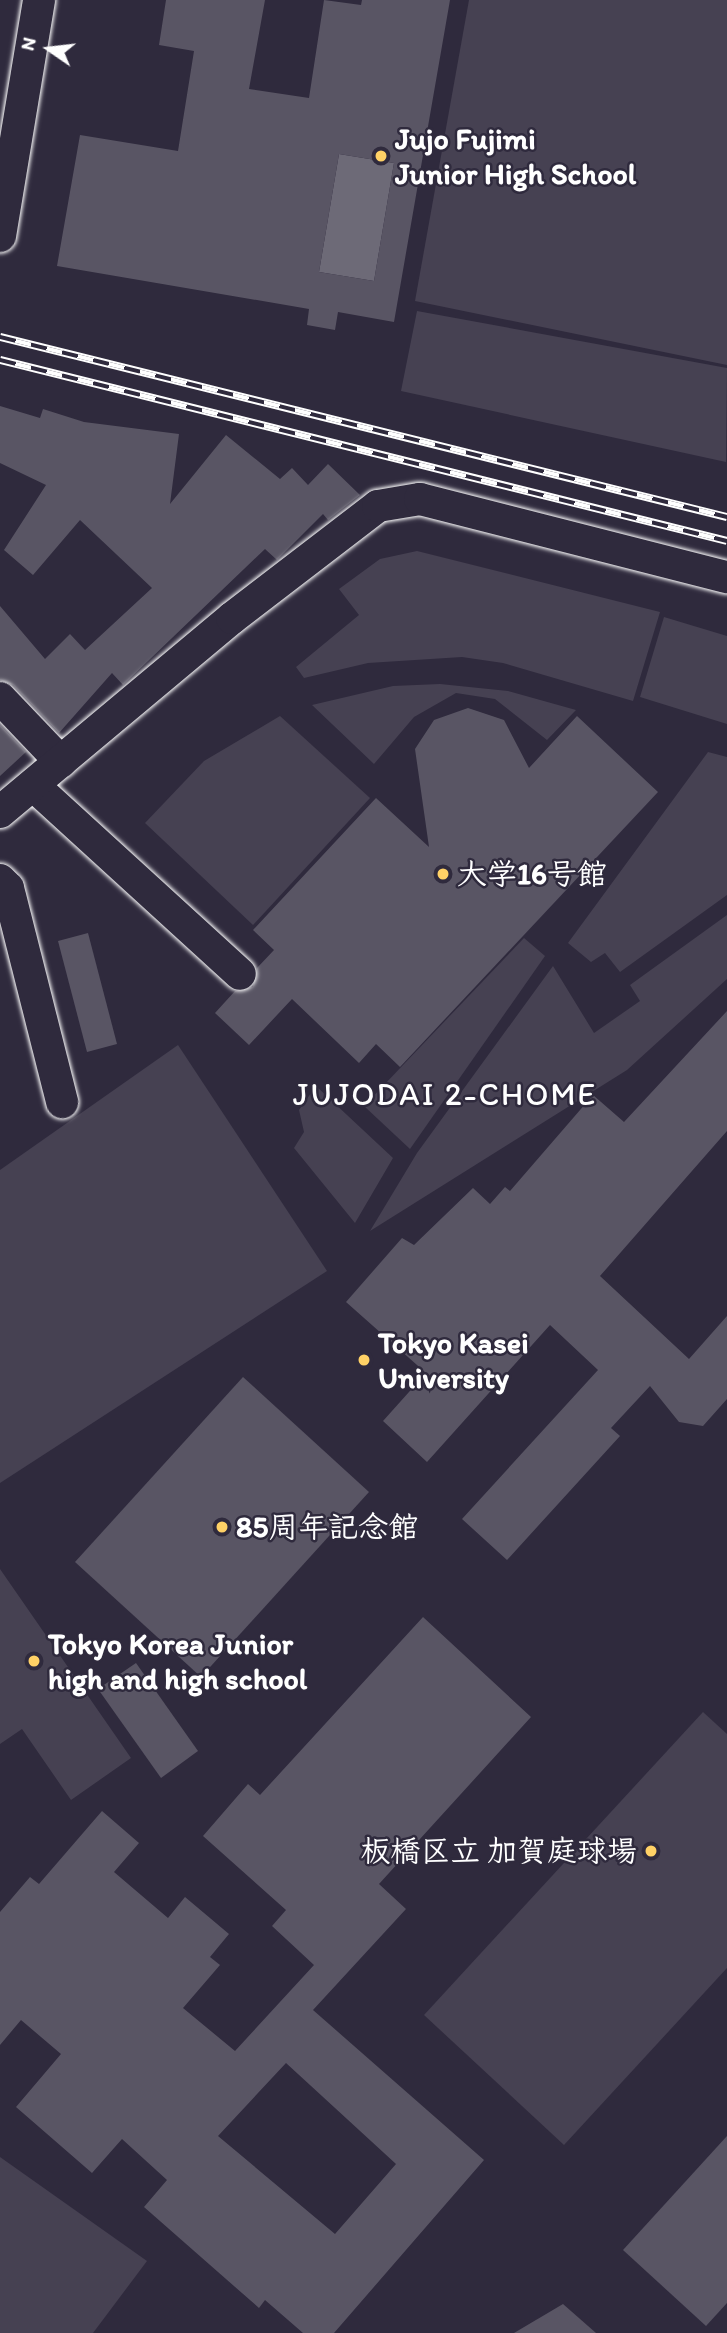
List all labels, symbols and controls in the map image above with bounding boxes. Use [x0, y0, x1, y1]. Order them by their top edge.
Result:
north arrow [14, 14, 84, 84]
text: N [15, 35, 41, 53]
place label: Jujo Fujimi Junior High School [395, 121, 635, 192]
marker: Jujo Fujimi Junior High School [373, 148, 389, 164]
place label: 大学16号館 [457, 856, 607, 892]
marker: 大学16号館 [435, 866, 451, 882]
district label: JUJODAI 2-CHOME [295, 1075, 595, 1113]
place label: Tokyo Kasei University [378, 1325, 529, 1396]
marker: Tokyo Kasei University [356, 1352, 372, 1368]
place label: 85周年記念館 [236, 1509, 418, 1545]
marker: 85周年記念館 [214, 1519, 230, 1535]
place label: Tokyo Korea Junior high and high school [48, 1626, 309, 1696]
marker: Tokyo Korea Junior high and high school [26, 1653, 42, 1669]
place label: 板橋区立 加賀庭球場 [360, 1833, 637, 1869]
marker: 板橋区立 加賀庭球場 [643, 1843, 659, 1859]

